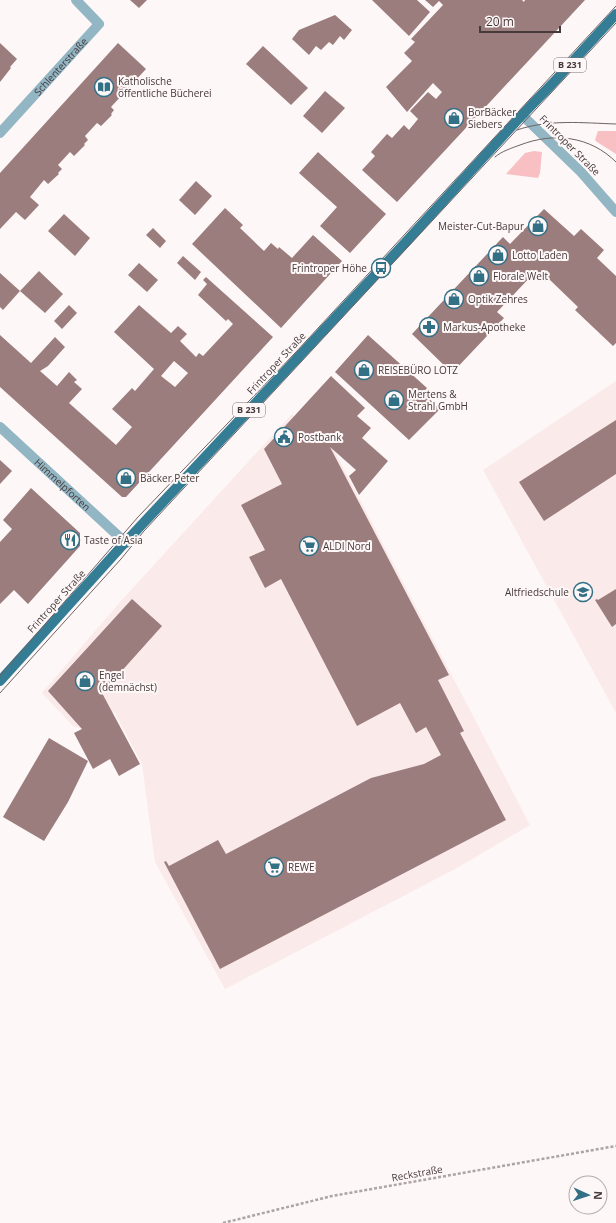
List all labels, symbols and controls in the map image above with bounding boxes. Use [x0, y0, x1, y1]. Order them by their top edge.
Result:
scale bar [480, 8, 560, 34]
text: 20 m [486, 13, 514, 30]
street label: Schlenterstraße [30, 34, 91, 98]
road number: B 231 [554, 58, 586, 72]
place label: Katholische öffentliche Bücherei [118, 74, 212, 100]
library icon: Katholische öffentliche Bücherei [93, 76, 115, 98]
place label: BorBäcker Siebers [468, 105, 516, 131]
shop icon: BorBäcker Siebers [443, 107, 465, 129]
street label: Frintroper Straße [537, 112, 604, 179]
shop icon: Meister-Cut-Bapur [527, 215, 549, 237]
place label: Meister-Cut-Bapur [438, 219, 524, 233]
shop icon: Lotto Laden [487, 244, 509, 266]
place label: Lotto Laden [512, 248, 568, 262]
bus stop icon: Frintroper Höhe [370, 257, 392, 279]
place label: Frintroper Höhe [292, 261, 367, 275]
shop icon: Florale Welt [468, 265, 490, 287]
place label: Florale Welt [493, 269, 548, 283]
shop icon: Optik Zehres [443, 288, 465, 310]
place label: Optik Zehres [468, 292, 528, 306]
pharmacy icon: Markus-Apotheke [418, 316, 440, 338]
place label: Markus-Apotheke [443, 320, 526, 334]
street label: Frintroper Straße [243, 329, 309, 397]
shop icon: REISEBÜRO LOTZ [353, 359, 375, 381]
place label: REISEBÜRO LOTZ [378, 363, 458, 377]
place label: Mertens & Strahl GmbH [408, 387, 468, 413]
shop icon: Mertens & Strahl GmbH [383, 389, 405, 411]
road number: B 231 [233, 403, 265, 417]
public building icon: Postbank [273, 426, 295, 448]
place label: Postbank [298, 430, 342, 444]
street label: Himmelpforten [31, 455, 94, 514]
shop icon: Bäcker Peter [115, 467, 137, 489]
place label: Bäcker Peter [140, 471, 199, 485]
restaurant icon: Taste of Asia [59, 529, 81, 551]
place label: Taste of Asia [84, 533, 143, 547]
supermarket icon: ALDI Nord [298, 535, 320, 557]
place label: ALDI Nord [323, 539, 371, 553]
street label: Frintroper Straße [24, 566, 88, 636]
school or university icon: Altfriedschule [572, 581, 594, 603]
place label: Altfriedschule [505, 585, 569, 599]
place label: Engel (demnächst) [99, 668, 157, 694]
shop icon: Engel (demnächst) [74, 670, 96, 692]
supermarket icon: REWE [263, 856, 285, 878]
place label: REWE [288, 860, 315, 874]
street label: Reckstraße [390, 1162, 444, 1184]
north arrow [568, 1175, 608, 1215]
text: N [591, 1191, 606, 1200]

